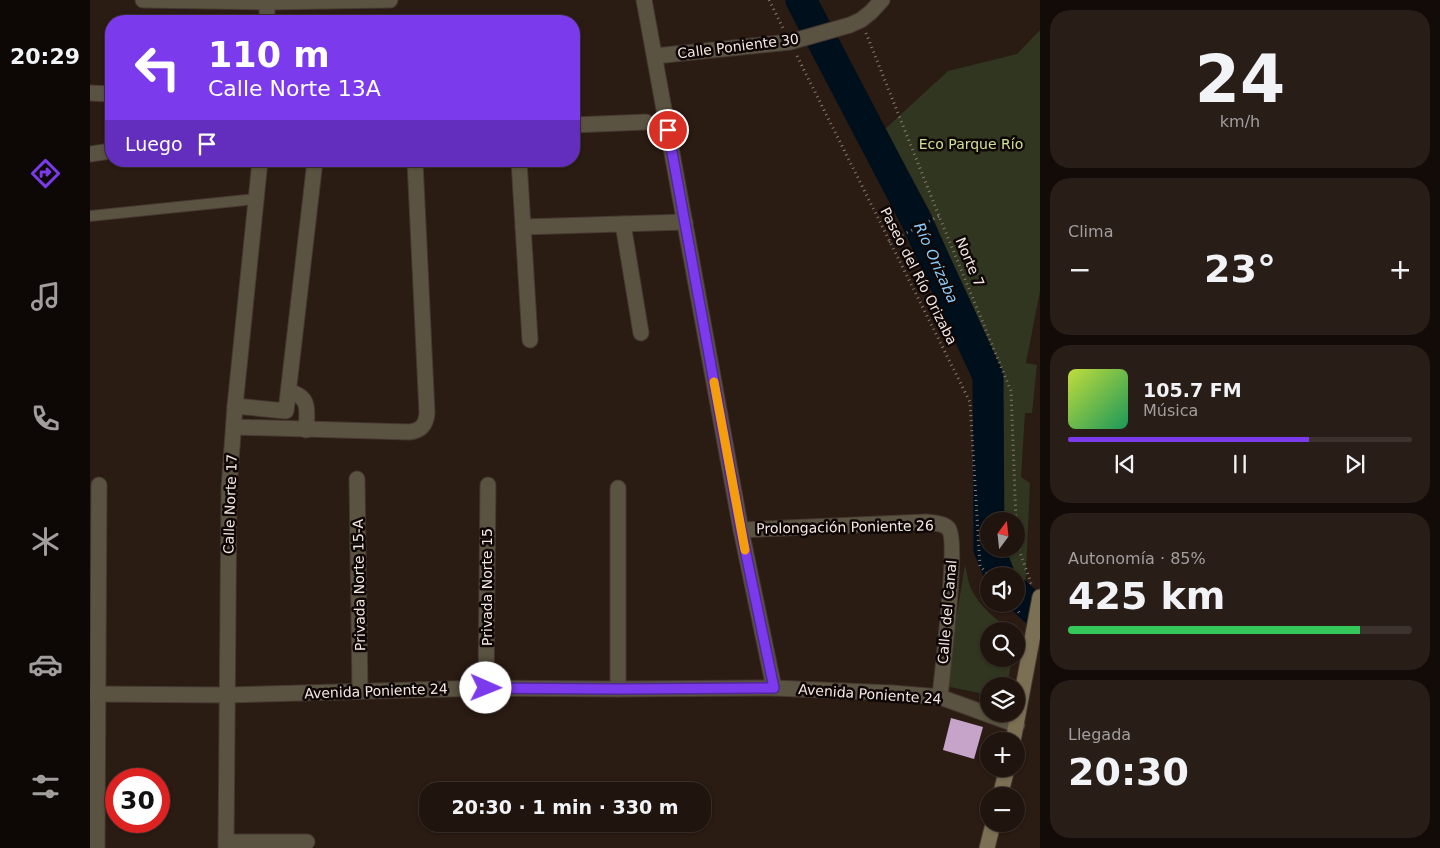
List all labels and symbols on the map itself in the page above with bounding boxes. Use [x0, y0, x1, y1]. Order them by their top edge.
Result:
street label: Calle Poniente 30 [676, 31, 800, 61]
pin [647, 109, 689, 151]
park label: Eco Parque Río [919, 136, 1023, 152]
street label: Paseo del Río Orizaba [877, 205, 961, 347]
water label: Río Orizaba [910, 220, 962, 306]
street label: Norte 7 [952, 235, 988, 289]
street label: Calle Norte 17 [220, 454, 240, 554]
north arrow [980, 512, 1025, 558]
street label: Prolongación Poniente 26 [756, 517, 934, 537]
street label: Privada Norte 15-A [350, 518, 368, 651]
street label: Privada Norte 15 [479, 528, 495, 646]
street label: Calle del Canal [934, 559, 960, 665]
position arrow [459, 661, 511, 713]
street label: Avenida Poniente 24 [304, 680, 448, 701]
street label: Avenida Poniente 24 [798, 681, 942, 707]
speed limit sign: 30 [105, 768, 170, 833]

